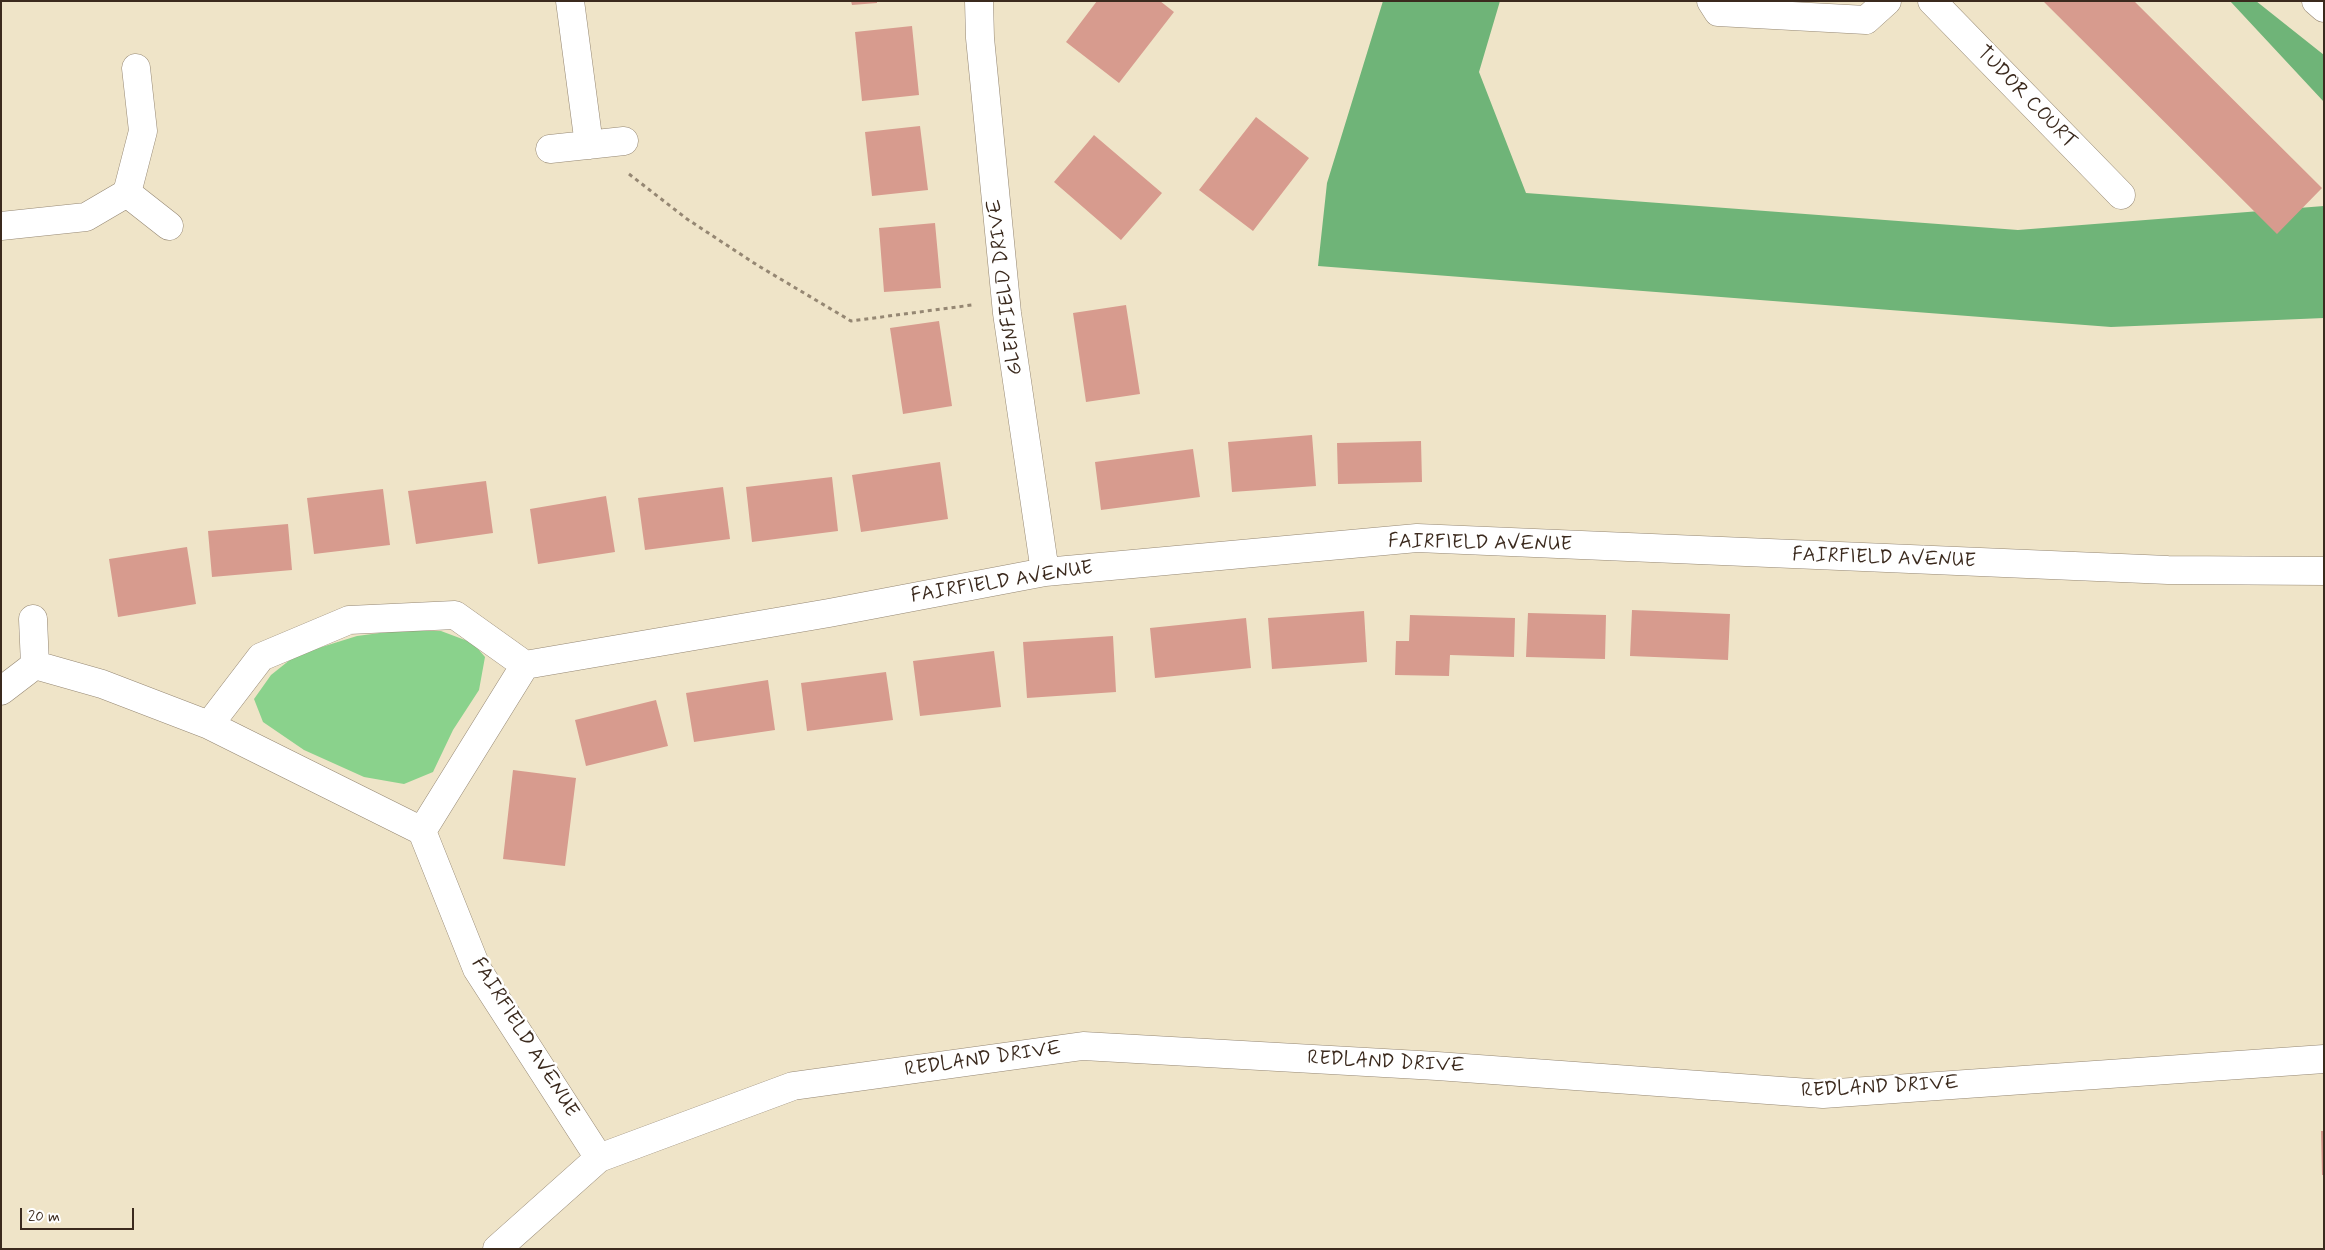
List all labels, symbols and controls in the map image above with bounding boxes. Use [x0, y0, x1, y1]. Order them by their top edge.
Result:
street label: TUDOR COURT [1971, 42, 2081, 154]
street label: GLENFIELD DRIVE [983, 198, 1029, 376]
street label: FAIRFIELD AVENUE [1388, 530, 1572, 558]
street label: FAIRFIELD AVENUE [1792, 544, 1976, 574]
street label: FAIRFIELD AVENUE [909, 557, 1095, 609]
street label: FAIRFIELD AVENUE [465, 954, 583, 1122]
street label: REDLAND DRIVE [903, 1037, 1063, 1083]
street label: REDLAND DRIVE [1307, 1047, 1465, 1079]
street label: REDLAND DRIVE [1801, 1072, 1959, 1104]
scale bar [22, 1198, 136, 1230]
text: 20 m [28, 1207, 60, 1227]

